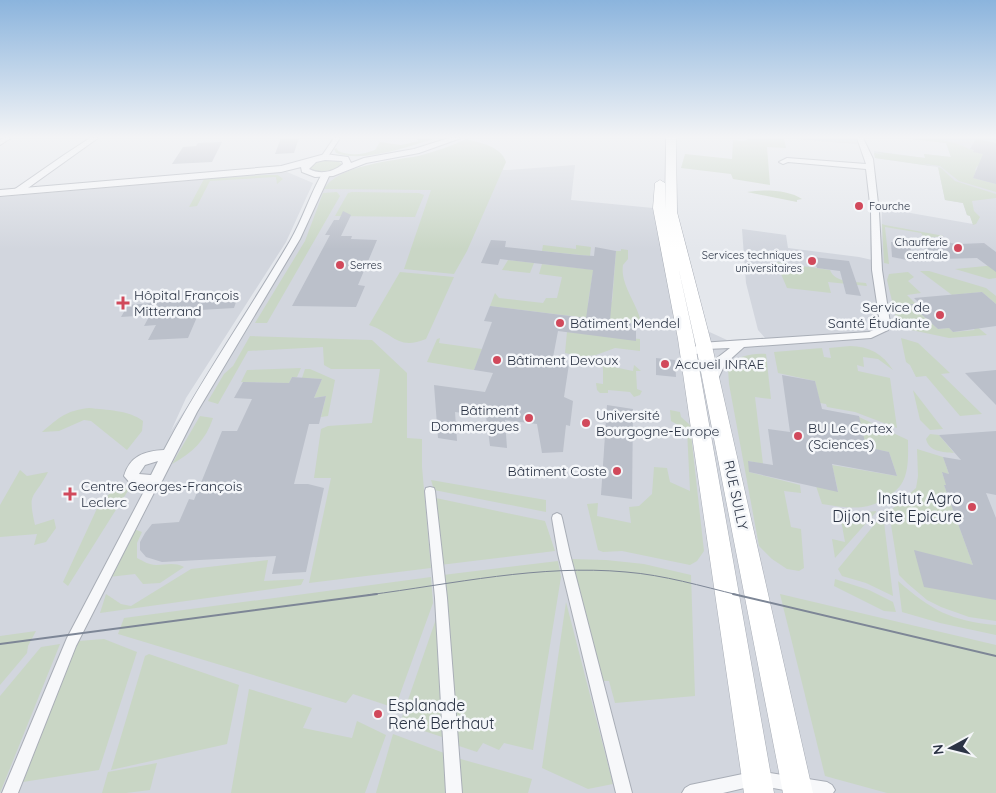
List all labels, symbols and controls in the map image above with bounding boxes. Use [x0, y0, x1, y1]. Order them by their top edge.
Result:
place label: Fourche [869, 199, 910, 213]
marker: Fourche [853, 200, 865, 212]
place label: Chaufferie centrale [895, 235, 948, 262]
marker: Chaufferie centrale [952, 242, 964, 254]
place label: Services techniques universitaires [702, 248, 802, 275]
marker: Services techniques universitaires [806, 255, 818, 267]
place label: Serres [350, 258, 382, 272]
marker: Serres [334, 259, 346, 271]
place label: Hôpital François Mitterrand [134, 286, 239, 320]
marker: Hôpital François Mitterrand [116, 296, 130, 310]
place label: Service de Santé Étudiante [828, 298, 930, 332]
marker: Service de Santé Étudiante [934, 309, 946, 321]
place label: Bâtiment Mendel [570, 314, 680, 332]
marker: Bâtiment Mendel [554, 317, 566, 329]
place label: Bâtiment Devoux [507, 351, 618, 369]
marker: Bâtiment Devoux [491, 354, 503, 366]
place label: Accueil INRAE [675, 355, 765, 373]
marker: Accueil INRAE [659, 358, 671, 370]
place label: Bâtiment Dommergues [431, 401, 519, 435]
place label: Université Bourgogne-Europe [596, 406, 720, 440]
marker: Bâtiment Dommergues [523, 412, 535, 424]
marker: Université Bourgogne-Europe [580, 417, 592, 429]
place label: BU Le Cortex (Sciences) [808, 419, 893, 453]
marker: BU Le Cortex (Sciences) [792, 430, 804, 442]
street label: RUE SULLY [720, 458, 752, 532]
place label: Bâtiment Coste [508, 462, 607, 480]
marker: Bâtiment Coste [611, 465, 623, 477]
place label: Centre Georges-François Leclerc [81, 477, 242, 511]
marker: Centre Georges-François Leclerc [63, 487, 77, 501]
place label: Insitut Agro Dijon, site Epicure [832, 488, 962, 526]
marker: Insitut Agro Dijon, site Epicure [966, 501, 978, 513]
place label: Esplanade René Berthaut [388, 695, 495, 733]
marker: Esplanade René Berthaut [372, 708, 384, 720]
north arrow [926, 723, 976, 773]
text: N [929, 743, 948, 756]

